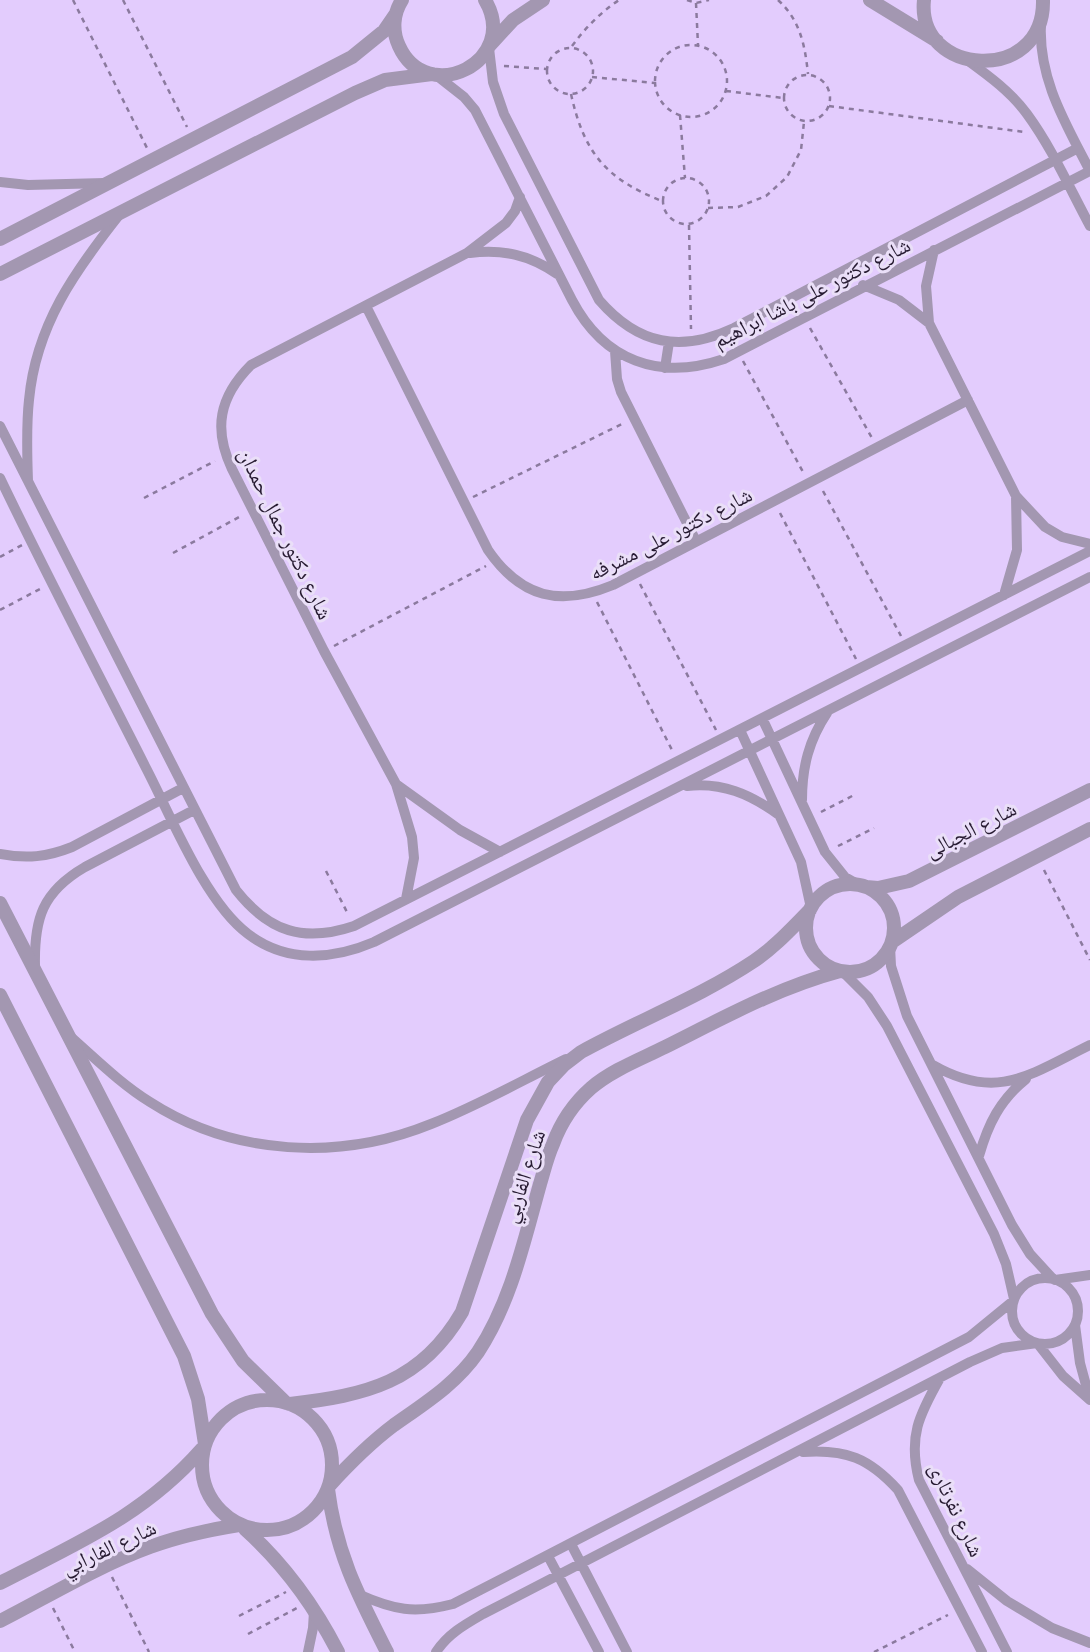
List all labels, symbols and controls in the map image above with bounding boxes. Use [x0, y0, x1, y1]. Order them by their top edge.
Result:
street label: شارع دكتور على باشا ابراهيم [708, 229, 915, 355]
street label: شارع دكتور جمال حمدان [232, 443, 341, 624]
street label: شارع دكتور على مشرفه [584, 479, 757, 586]
street label: شارع الجبالى [920, 793, 1021, 864]
street label: شارع الفاربي [494, 1126, 554, 1227]
street label: شارع نفرتارى [923, 1457, 992, 1561]
street label: شارع الفارابي [56, 1512, 162, 1584]

